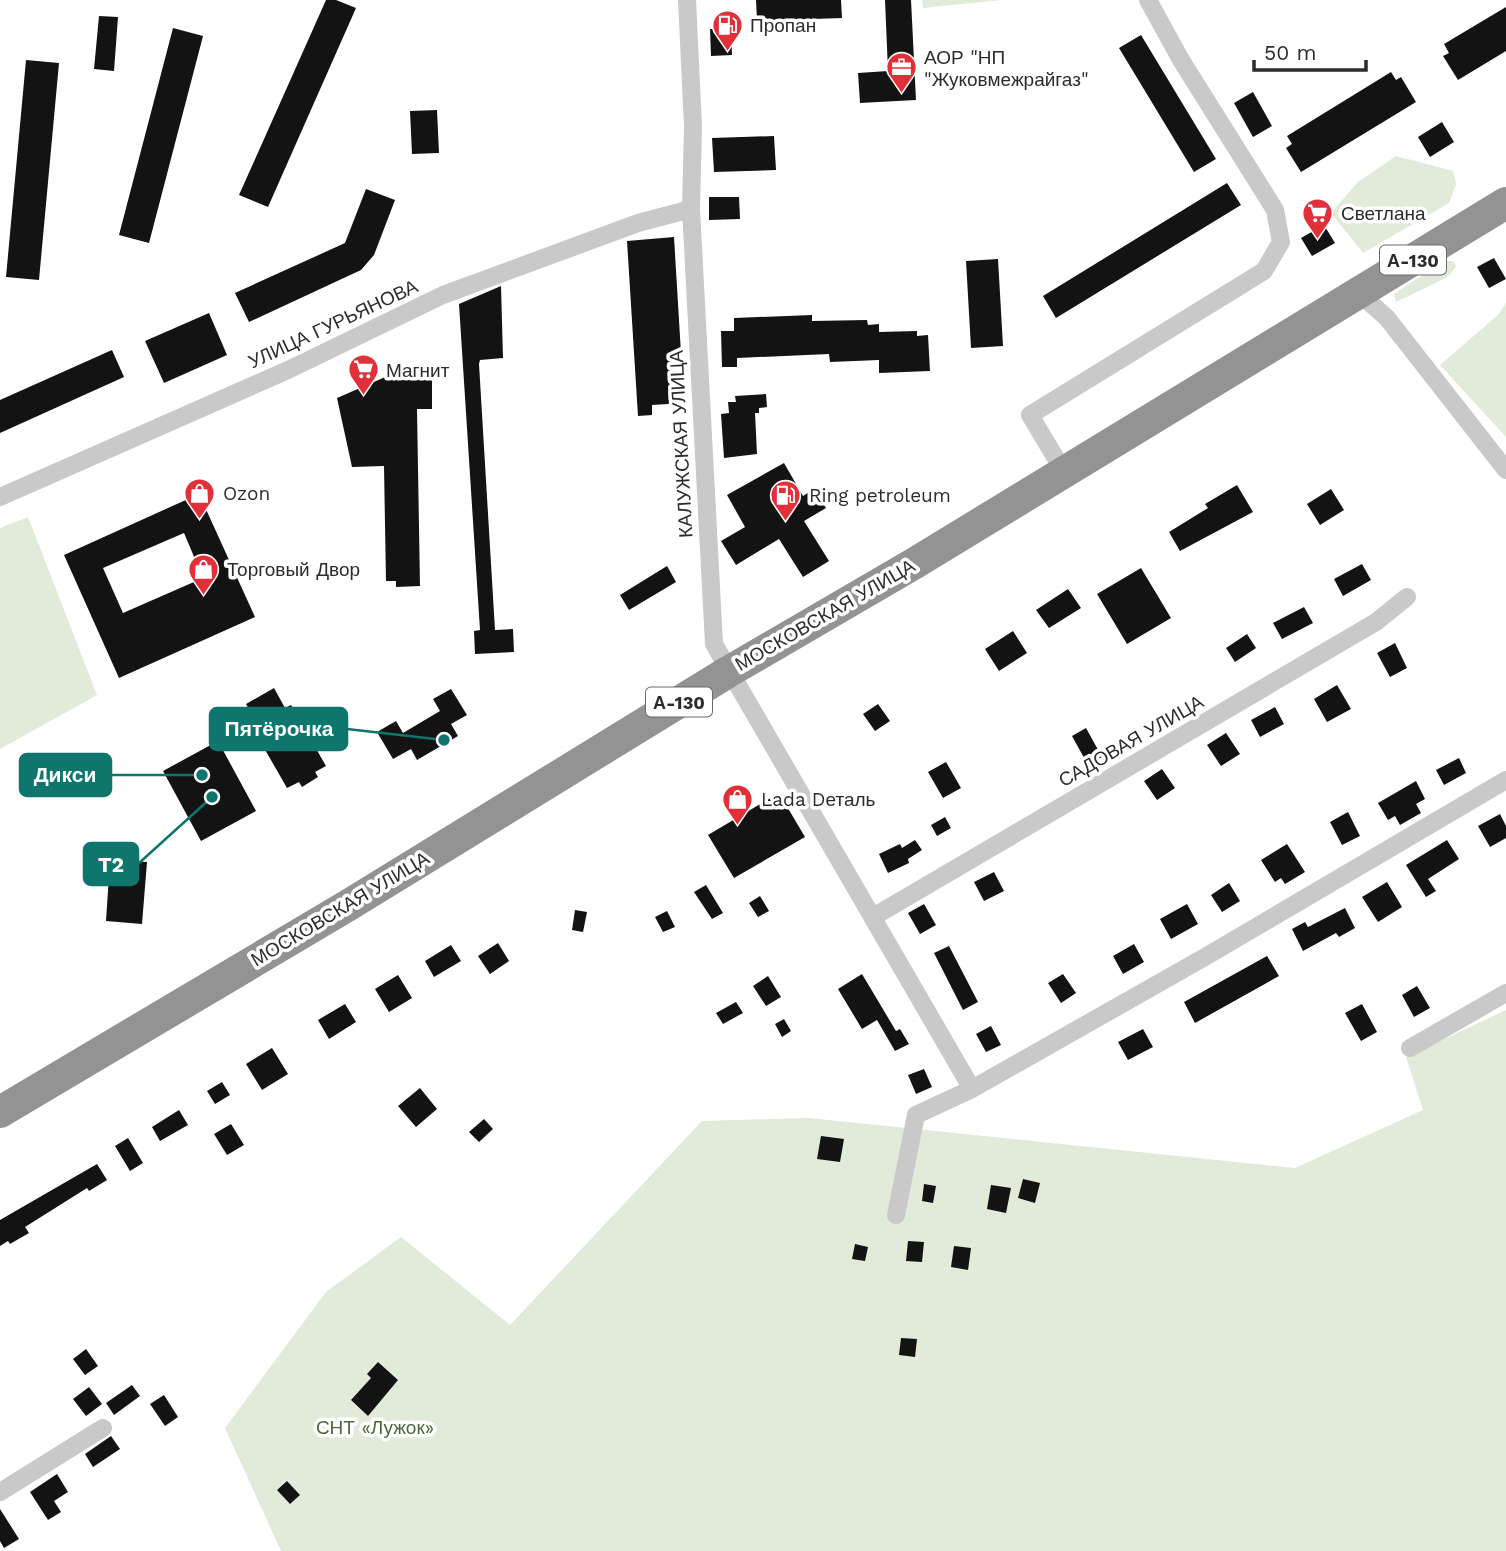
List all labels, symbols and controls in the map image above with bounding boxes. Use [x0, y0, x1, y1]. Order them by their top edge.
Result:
fuel station icon: Пропан [710, 8, 744, 52]
place label: Пропан [750, 14, 816, 37]
scale bar [1254, 28, 1366, 72]
text: 50 m [1264, 40, 1316, 65]
place label: АОР "НП "Жуковмежрайгаз" [924, 46, 1089, 91]
office icon: АОР "НП "Жуковмежрайгаз" [884, 51, 918, 95]
supermarket icon: Светлана [1301, 196, 1335, 240]
place label: Светлана [1341, 202, 1426, 225]
road number: А-130 [1380, 246, 1446, 274]
street label: УЛИЦА ГУРЬЯНОВА [245, 274, 422, 373]
street label: КАЛУЖСКАЯ УЛИЦА [665, 349, 697, 538]
supermarket icon: Магнит [346, 353, 380, 397]
place label: Магнит [386, 359, 450, 382]
shop icon: Ozon [183, 476, 217, 520]
fuel station icon: Ring petroleum [769, 478, 803, 522]
place label: Ozon [223, 482, 270, 505]
place label: Ring petroleum [809, 484, 951, 507]
shop icon: Торговый Двор [187, 552, 221, 596]
street label: МОСКОВСКАЯ УЛИЦА [731, 554, 919, 676]
place label: Торговый Двор [227, 558, 360, 581]
road number: А-130 [646, 688, 712, 716]
street label: САДОВАЯ УЛИЦА [1054, 690, 1208, 792]
callout: Пятёрочка [210, 708, 347, 750]
text: Пятёрочка [225, 716, 334, 741]
callout: Дикси [20, 754, 111, 796]
text: Дикси [34, 762, 96, 787]
shop icon: Lada Dеталь [721, 782, 755, 826]
place label: Lada Dеталь [761, 788, 876, 811]
callout: T2 [84, 843, 138, 885]
street label: МОСКОВСКАЯ УЛИЦА [247, 846, 434, 971]
text: T2 [98, 852, 124, 877]
park label: СНТ «Лужок» [316, 1416, 434, 1439]

